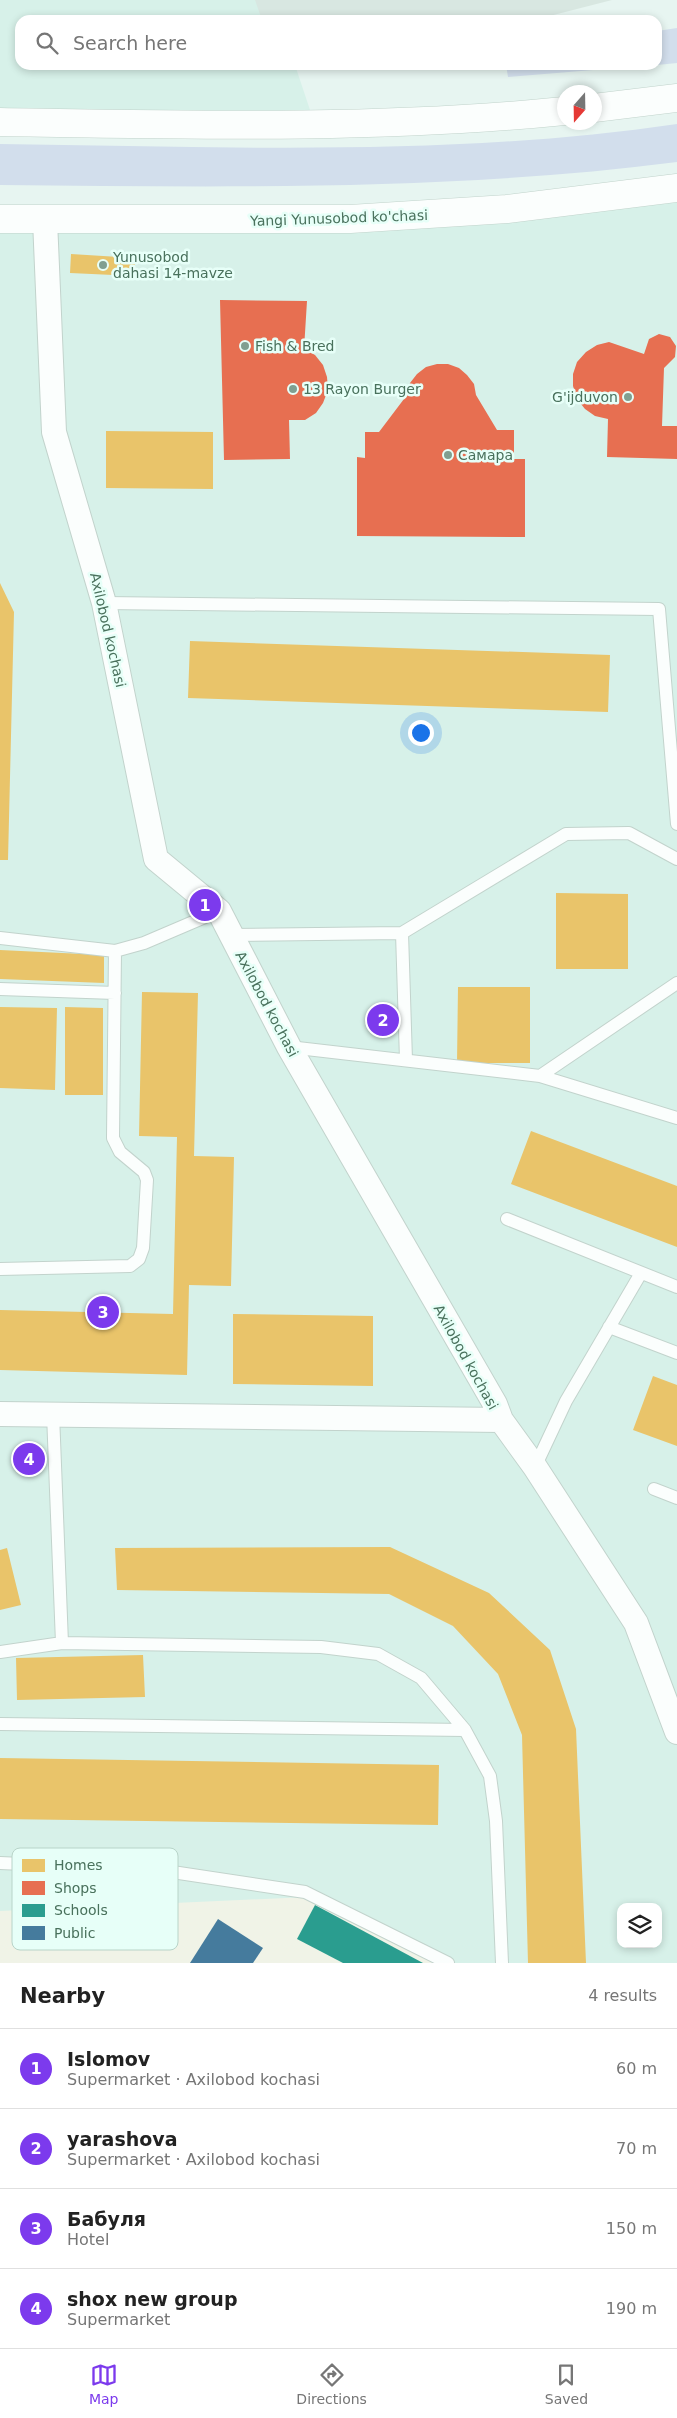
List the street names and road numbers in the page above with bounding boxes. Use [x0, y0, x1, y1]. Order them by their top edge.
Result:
street label: Yangi Yunusobod ko'chasi [249, 207, 428, 229]
street label: Axilobod kochasi [87, 571, 129, 689]
street label: Axilobod kochasi [232, 948, 302, 1060]
street label: Axilobod kochasi [431, 1302, 501, 1412]

